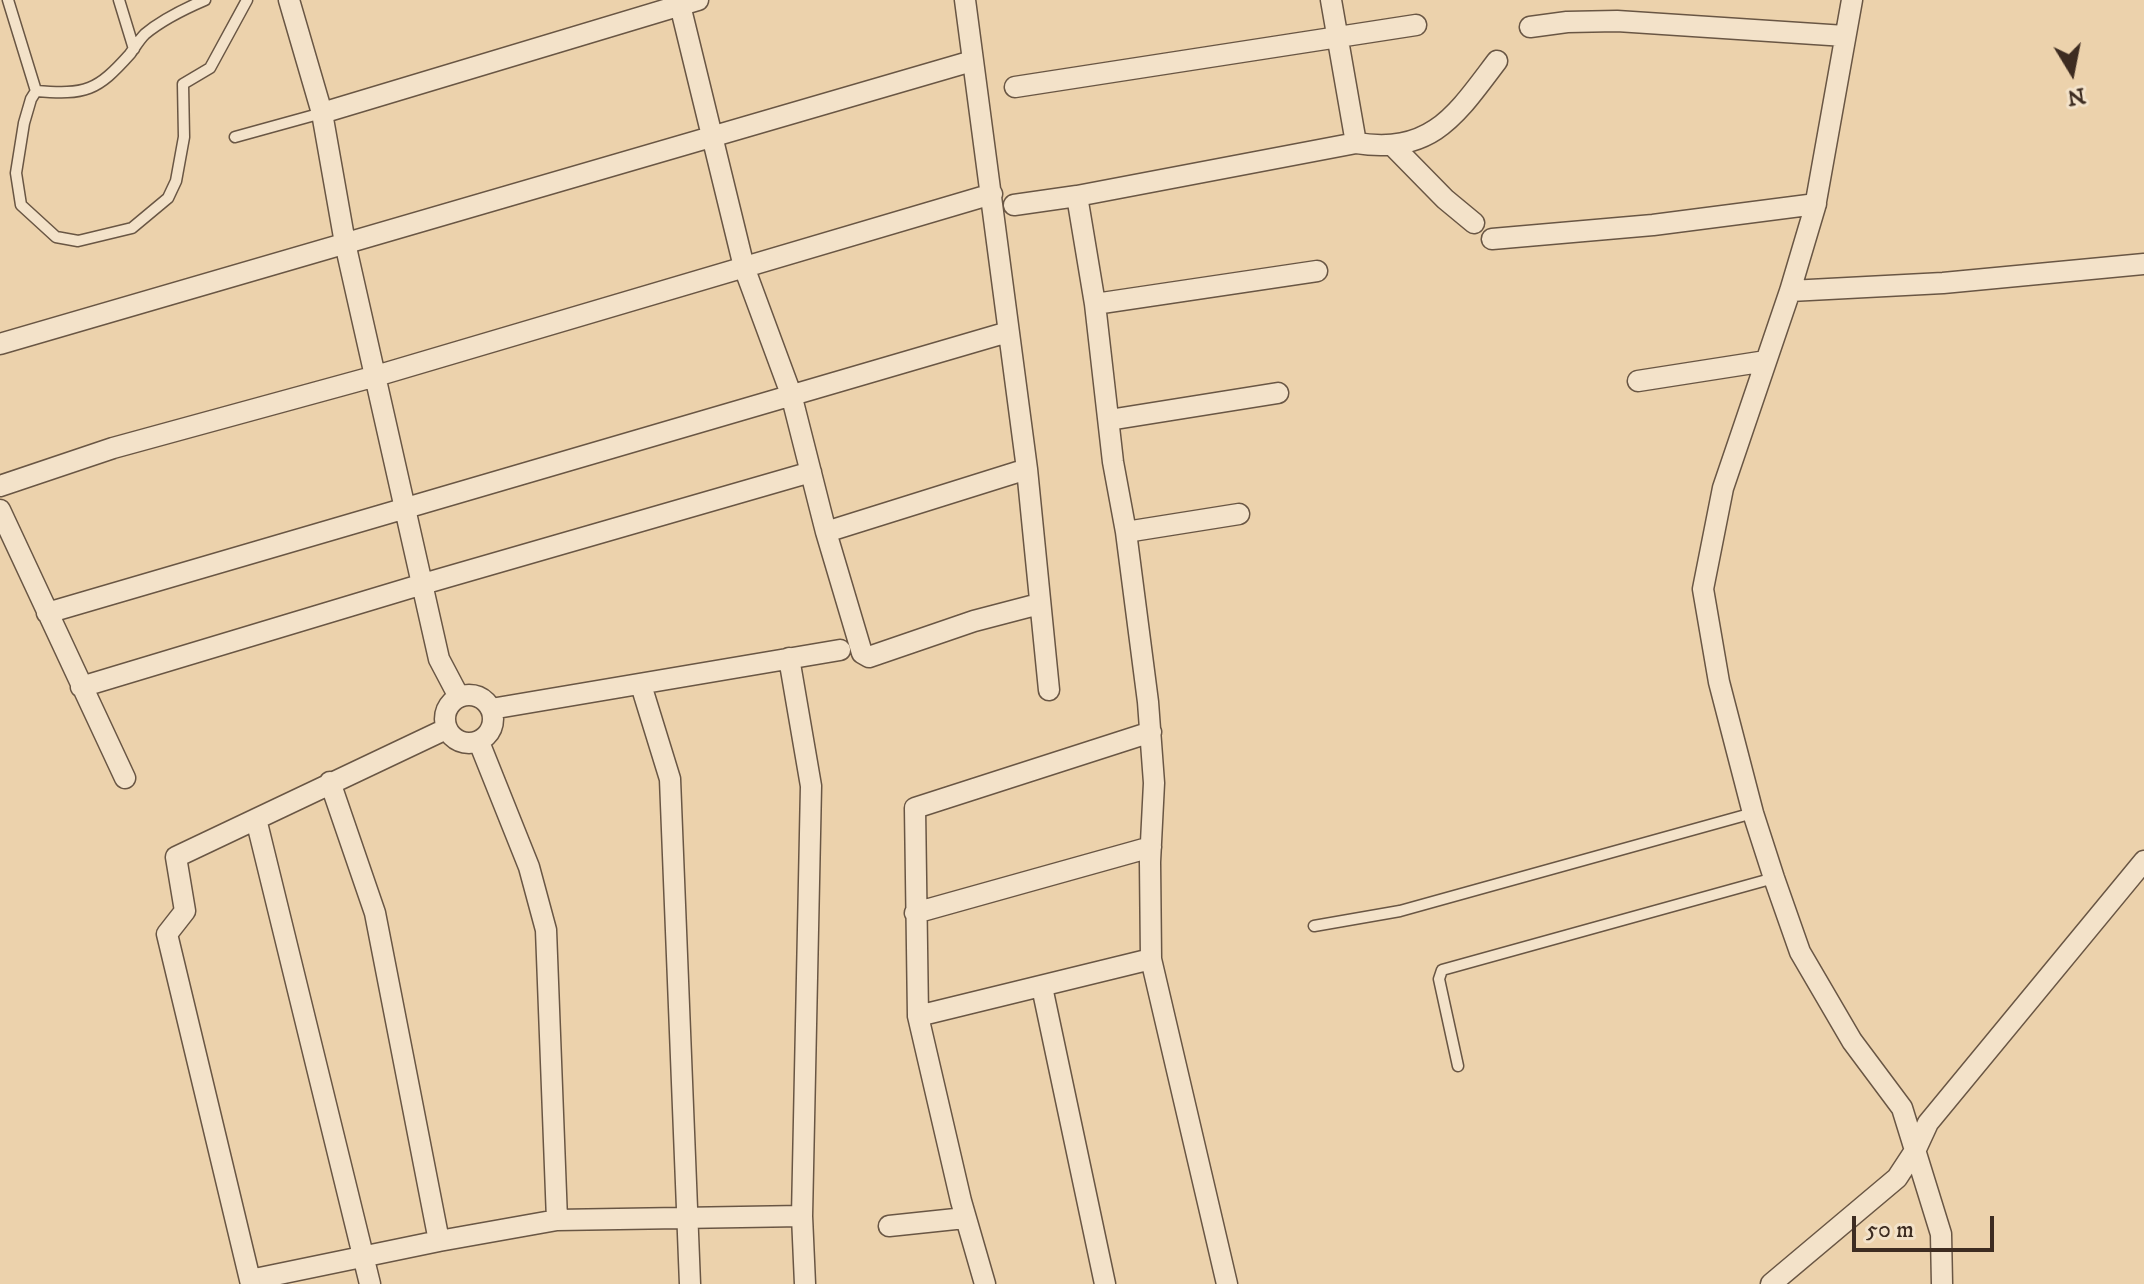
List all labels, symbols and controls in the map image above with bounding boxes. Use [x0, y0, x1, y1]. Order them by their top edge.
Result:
north arrow [2032, 32, 2112, 112]
text: N [2065, 81, 2087, 111]
scale bar [1856, 1200, 1998, 1250]
text: 50 m [1866, 1215, 1914, 1245]

